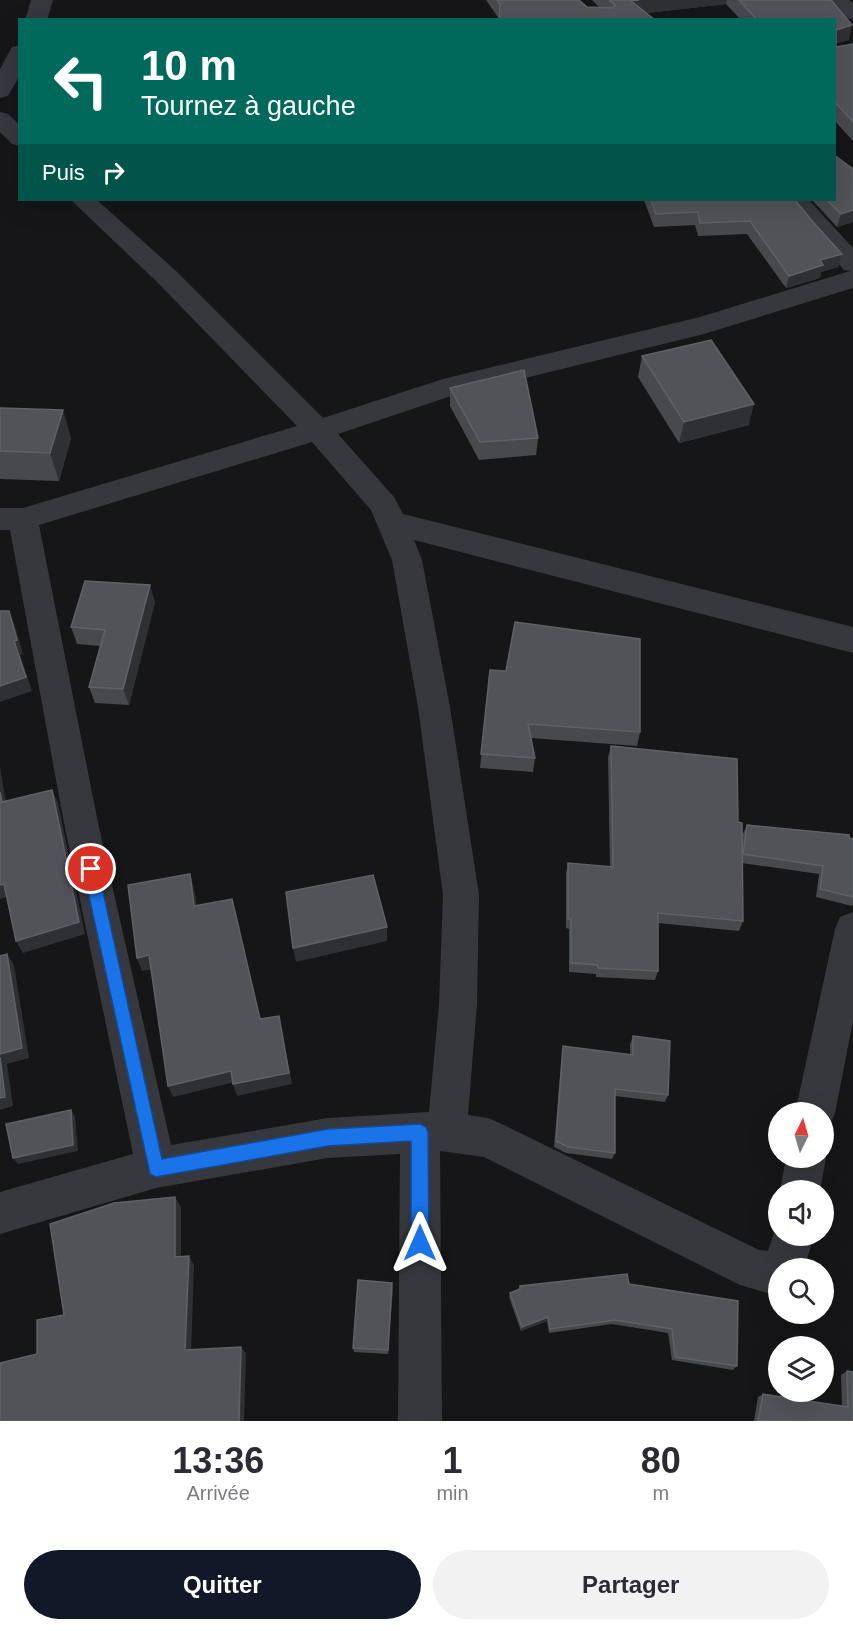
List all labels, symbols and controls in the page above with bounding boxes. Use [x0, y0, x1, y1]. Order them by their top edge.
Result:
icon: left [42, 42, 120, 120]
text: 10 m [141, 42, 237, 89]
text: Tournez à gauche [141, 91, 356, 121]
icon: right [97, 156, 130, 189]
text: Puis [42, 160, 85, 185]
pin [65, 843, 116, 894]
icon: arrive [74, 852, 107, 885]
north arrow [768, 1102, 834, 1168]
map controls [768, 1102, 834, 1402]
button: sound [768, 1180, 834, 1246]
position arrow [388, 1211, 452, 1275]
button: search [768, 1258, 834, 1324]
button: layers [768, 1336, 834, 1402]
text: 13:36 [172, 1440, 264, 1481]
text: 1 [442, 1440, 463, 1481]
text: 80 [641, 1440, 681, 1481]
text: Arrivée [187, 1482, 250, 1504]
text: min [436, 1482, 469, 1504]
text: m [652, 1482, 669, 1504]
button: Quitter [24, 1550, 421, 1619]
button: Partager [433, 1550, 829, 1619]

